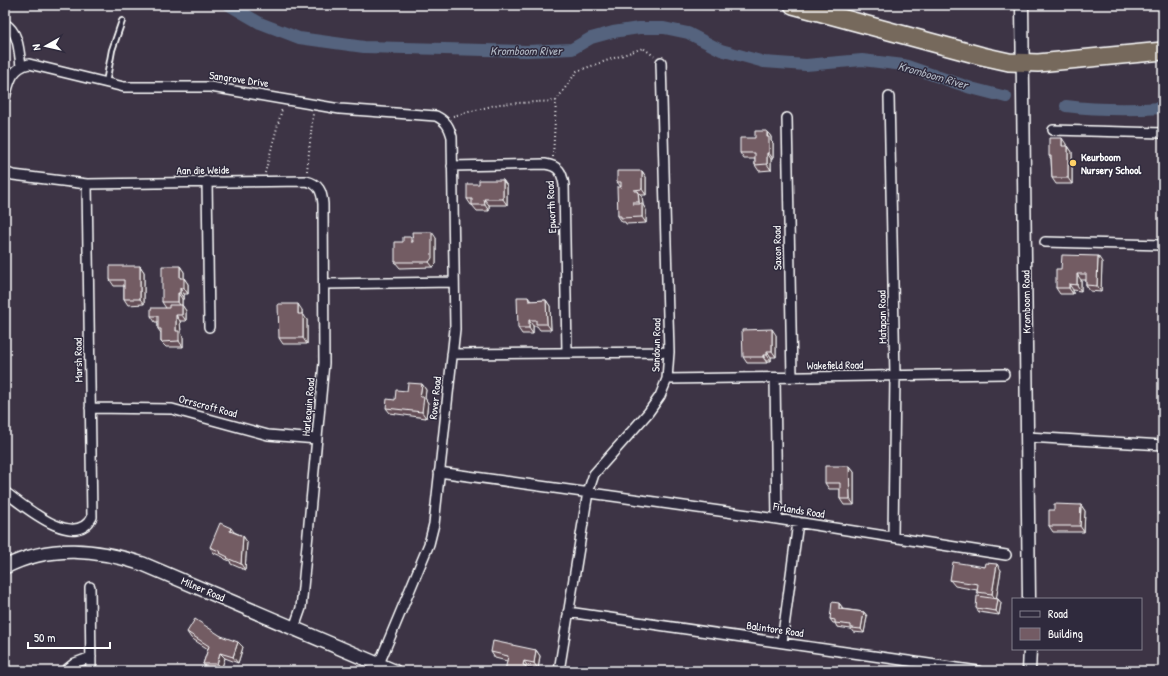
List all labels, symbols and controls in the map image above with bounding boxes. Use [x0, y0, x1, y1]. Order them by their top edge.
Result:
north arrow [26, 26, 66, 66]
water label: Kromboom River [490, 42, 563, 59]
text: N [29, 43, 43, 51]
water label: Kromboom River [896, 57, 971, 93]
street label: Sangrove Drive [208, 68, 270, 90]
place label: Keurboom Nursery School [1081, 150, 1142, 178]
marker: Keurboom Nursery School [1068, 158, 1078, 168]
street label: Aan die Weide [176, 163, 230, 177]
street label: Epworth Road [543, 180, 559, 233]
street label: Saxon Road [770, 225, 784, 270]
street label: Kromboom Road [1018, 270, 1034, 334]
street label: Matapan Road [875, 289, 889, 344]
street label: Sandown Road [649, 317, 663, 372]
street label: Marsh Road [71, 337, 85, 382]
street label: Wakefield Road [807, 357, 864, 372]
street label: Rover Road [426, 375, 444, 420]
street label: Harlequin Road [298, 377, 318, 437]
street label: Orrscroft Road [177, 391, 239, 421]
street label: Firlands Road [771, 499, 827, 521]
street label: Milner Road [179, 574, 228, 605]
legend [1012, 598, 1142, 650]
text: Road [1048, 605, 1068, 622]
street label: Balintore Road [745, 618, 805, 640]
scale bar [28, 624, 110, 650]
text: Building [1048, 625, 1083, 642]
text: 50 m [34, 629, 55, 646]

